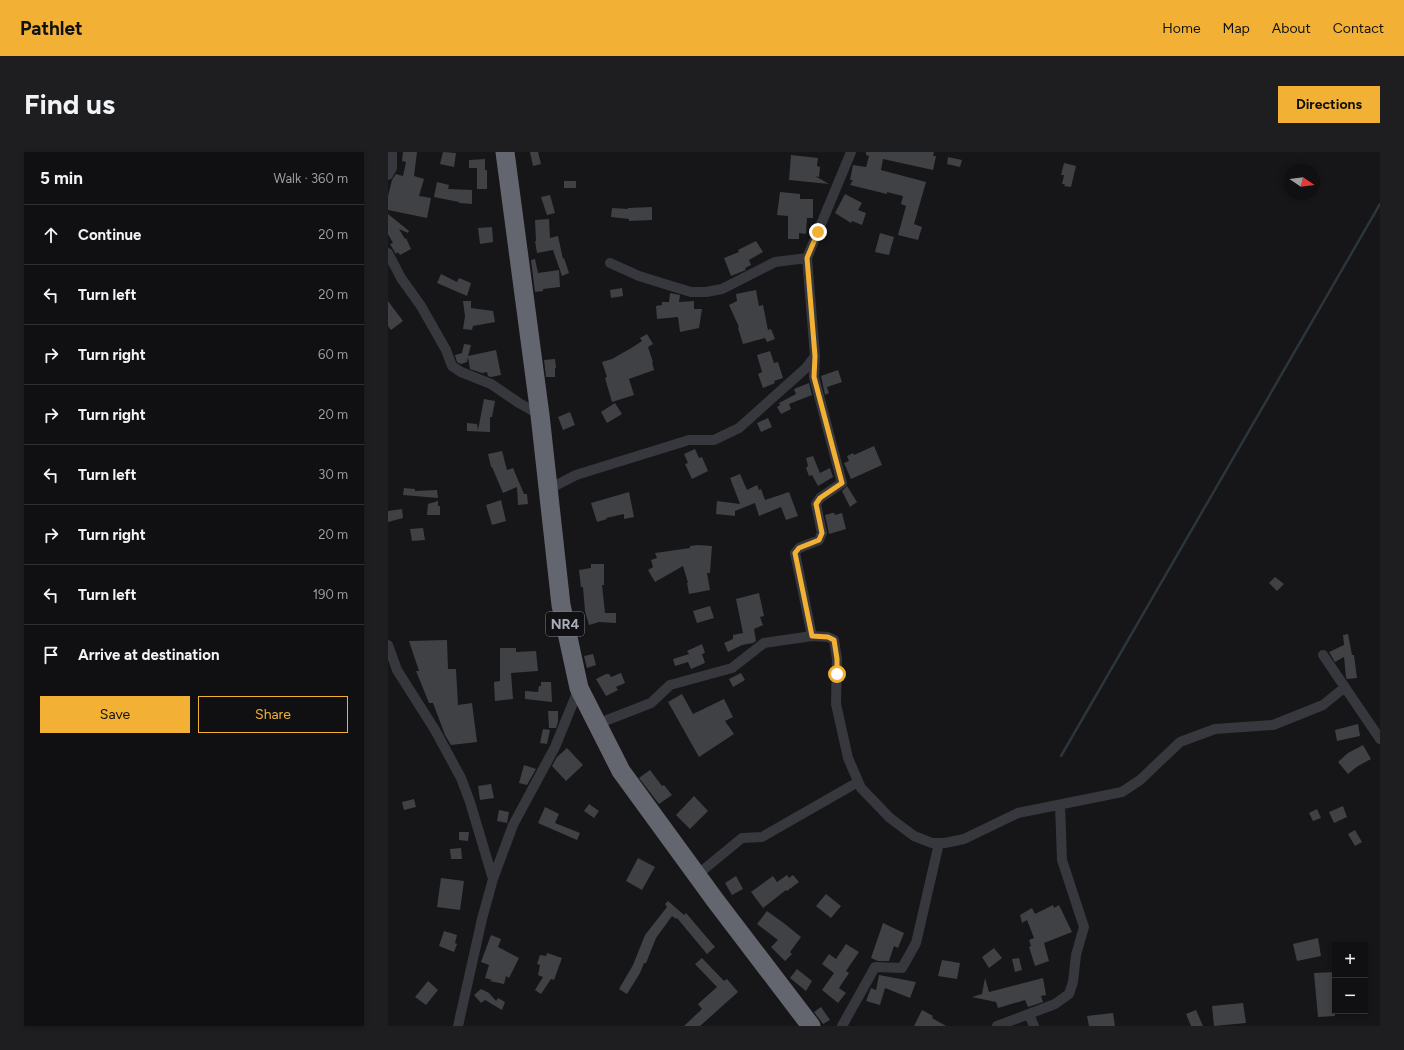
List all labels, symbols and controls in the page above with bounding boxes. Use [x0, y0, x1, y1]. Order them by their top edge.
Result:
text: Pathlet [20, 17, 83, 40]
text: Home [1162, 20, 1201, 37]
text: Map [1223, 20, 1250, 37]
text: About [1272, 20, 1311, 37]
text: Contact [1333, 20, 1384, 37]
button: Directions [1278, 86, 1380, 123]
text: Find us [24, 87, 115, 121]
north arrow [1284, 164, 1320, 200]
text: 5 min [40, 168, 83, 188]
text: Walk · 360 m [273, 171, 348, 186]
route end [809, 223, 827, 241]
icon: ahead [40, 224, 62, 246]
text: Continue [78, 226, 141, 244]
text: 20 m [318, 227, 348, 242]
icon: left [40, 284, 62, 306]
text: Turn left [78, 286, 136, 304]
text: 20 m [318, 287, 348, 302]
icon: right [40, 344, 62, 366]
text: Turn right [78, 346, 146, 364]
text: 60 m [318, 347, 348, 362]
icon: right [40, 404, 62, 426]
text: Turn right [78, 406, 146, 424]
text: 20 m [318, 407, 348, 422]
icon: left [40, 464, 62, 486]
text: Turn left [78, 466, 136, 484]
text: 30 m [318, 467, 348, 482]
icon: right [40, 524, 62, 546]
text: Turn right [78, 526, 146, 544]
text: 20 m [318, 527, 348, 542]
icon: left [40, 584, 62, 606]
text: Turn left [78, 586, 136, 604]
text: 190 m [313, 587, 348, 602]
road number: NR4 [546, 612, 584, 636]
icon: arrive [40, 644, 62, 666]
text: Arrive at destination [78, 646, 219, 664]
route start [828, 665, 846, 683]
button: Save [40, 696, 190, 733]
button: Share [198, 696, 348, 733]
map controls [1332, 942, 1368, 1014]
button: + [1332, 942, 1368, 978]
button: − [1332, 978, 1368, 1014]

